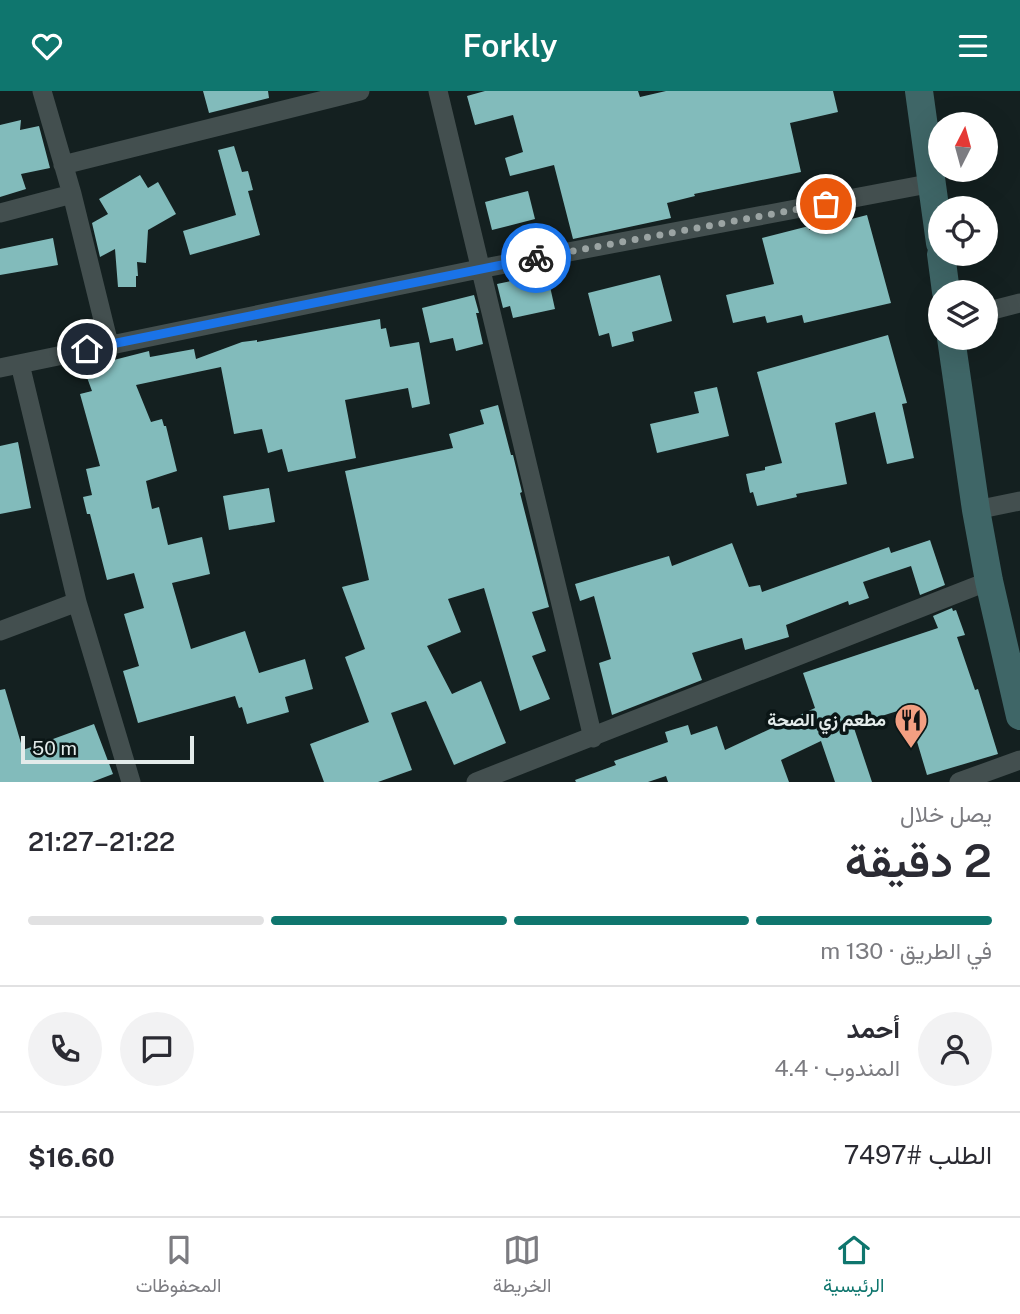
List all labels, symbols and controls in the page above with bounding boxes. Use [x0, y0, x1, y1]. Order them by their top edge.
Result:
icon: heart [28, 27, 66, 65]
text: Forkly [462, 27, 558, 64]
icon: menu [954, 27, 992, 65]
north arrow [928, 112, 998, 182]
map controls [928, 112, 998, 350]
pin [796, 174, 856, 234]
icon: bag [807, 185, 845, 223]
button: locate [928, 196, 998, 266]
courier [501, 223, 571, 293]
icon: bike [517, 239, 555, 277]
button: layers [928, 280, 998, 350]
pin [57, 319, 117, 379]
icon: home [68, 330, 106, 368]
restaurant icon: مطعم زي الصحة [892, 701, 930, 750]
place label: مطعم زي الصحة [767, 709, 886, 735]
scale bar [21, 733, 194, 765]
text: 50 m [32, 737, 77, 759]
text: يصل خلال [900, 800, 992, 827]
text: 21:22–21:27 [28, 826, 175, 857]
text: 2 دقيقة [845, 833, 992, 887]
text: في الطريق · 130 m [820, 937, 992, 964]
button: phone [28, 1012, 102, 1086]
button: chat [120, 1012, 194, 1086]
button: person [918, 1012, 992, 1086]
text: أحمد [847, 1013, 900, 1044]
text: المندوب · 4.4 [774, 1054, 900, 1081]
text: الطلب #7497 [844, 1139, 992, 1170]
text: $16.60 [28, 1142, 115, 1173]
tab: المحفوظات [136, 1231, 221, 1302]
tab: الخريطة [493, 1231, 551, 1302]
tab: الرئيسية [823, 1231, 884, 1302]

